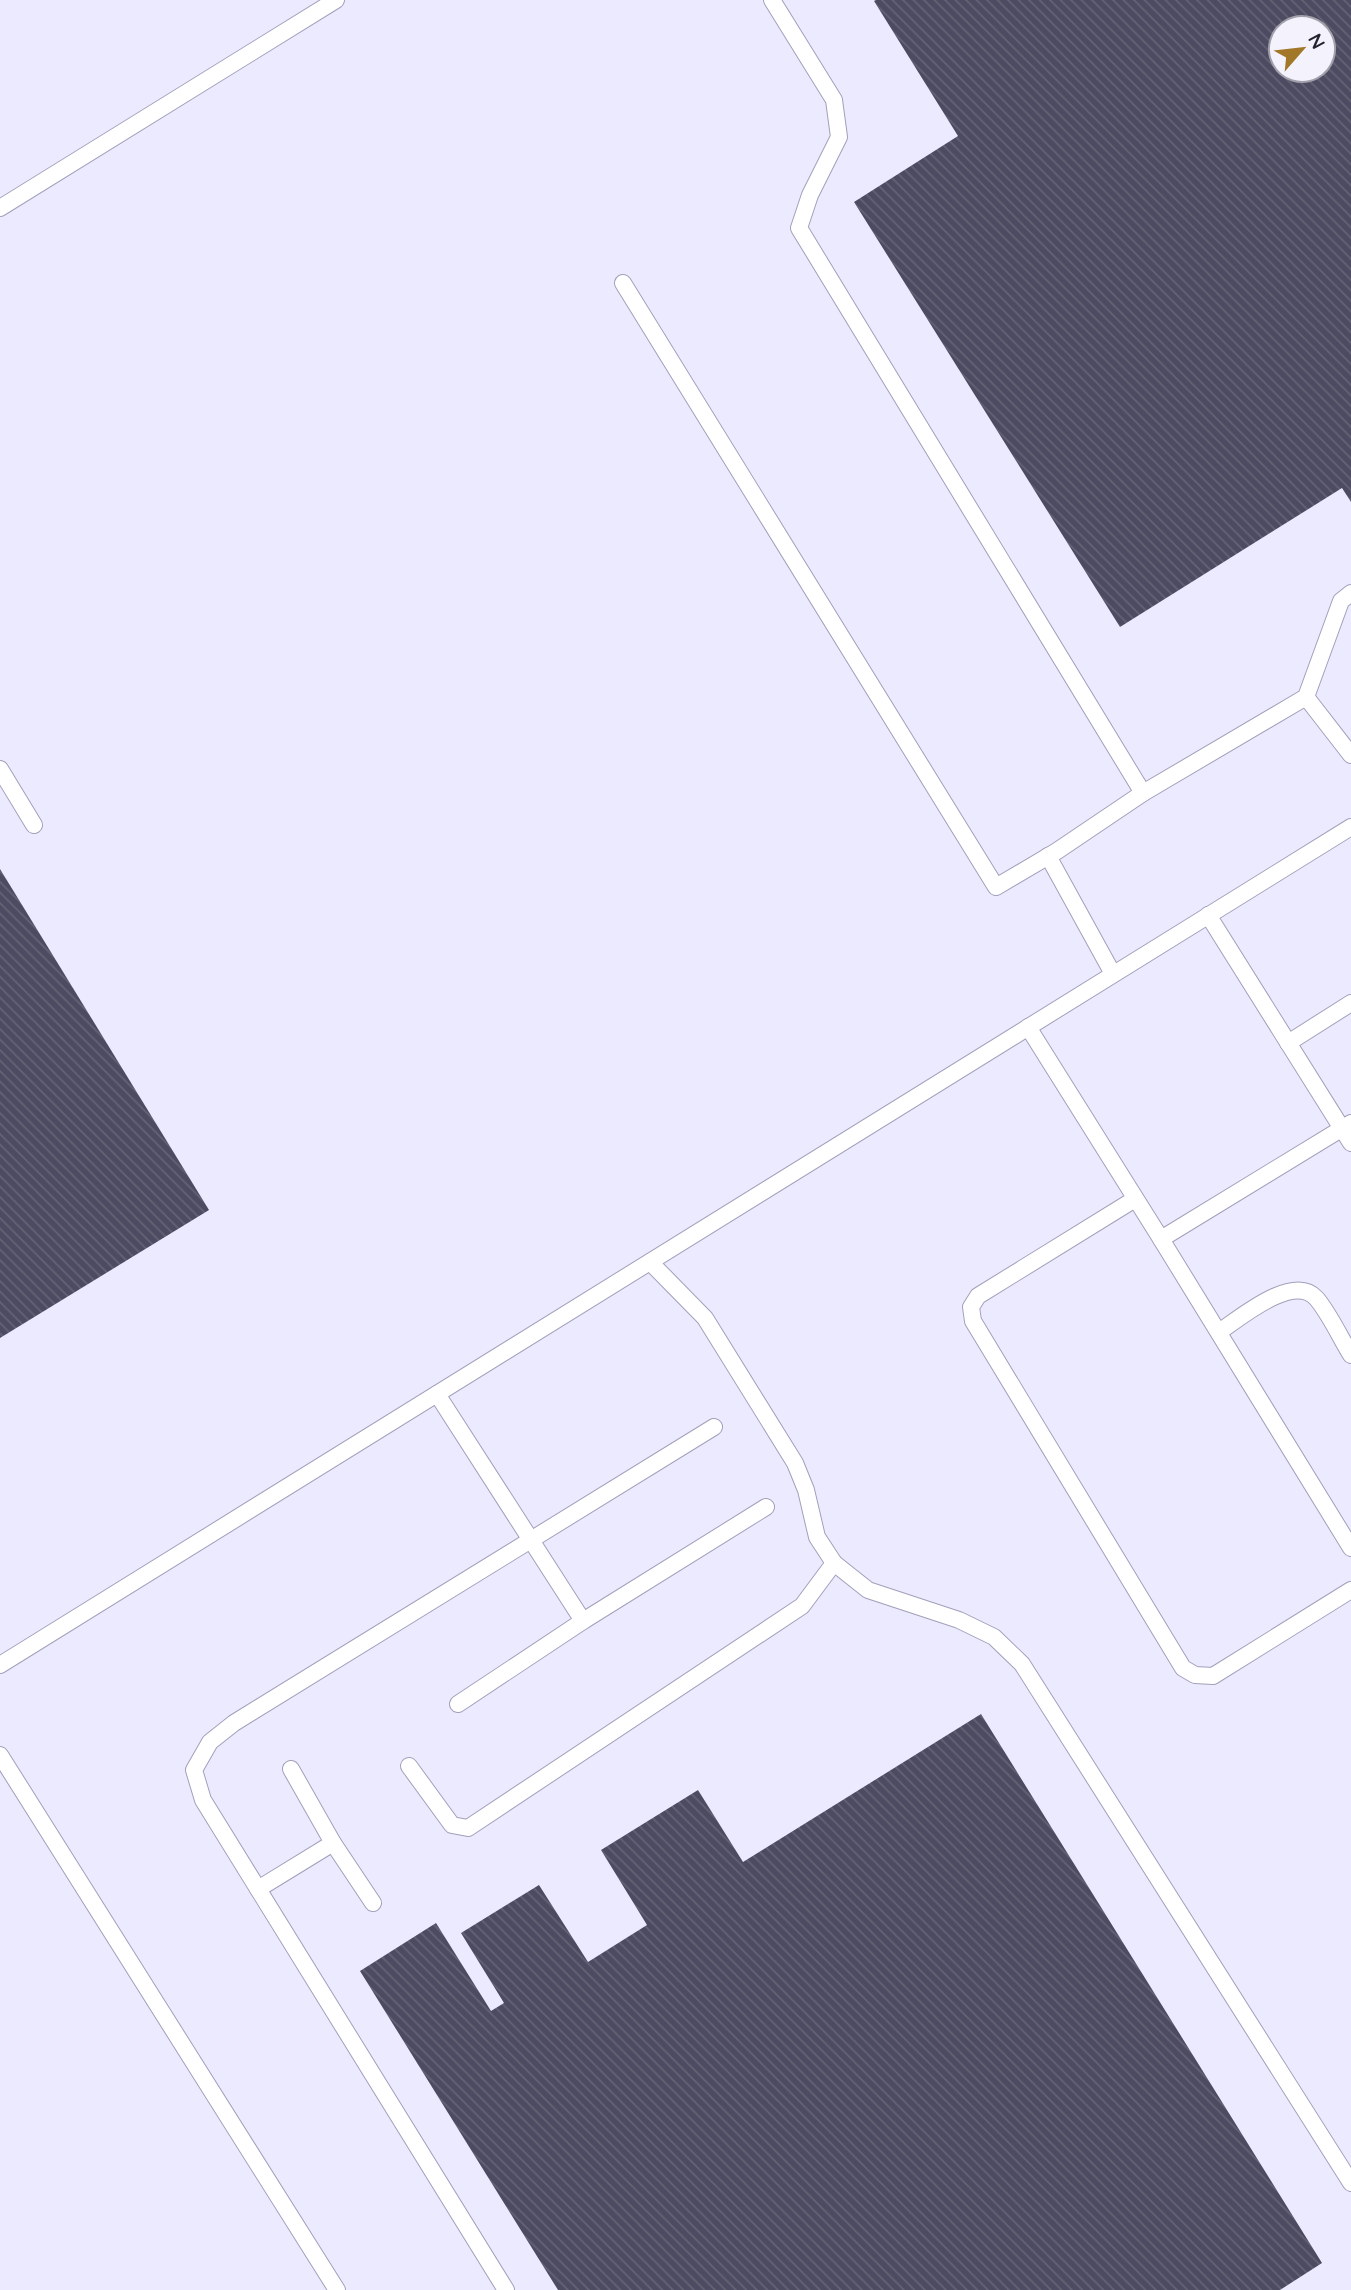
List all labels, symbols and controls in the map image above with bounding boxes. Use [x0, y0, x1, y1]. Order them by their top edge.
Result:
north arrow [1267, 14, 1337, 84]
text: N [1303, 29, 1331, 53]

